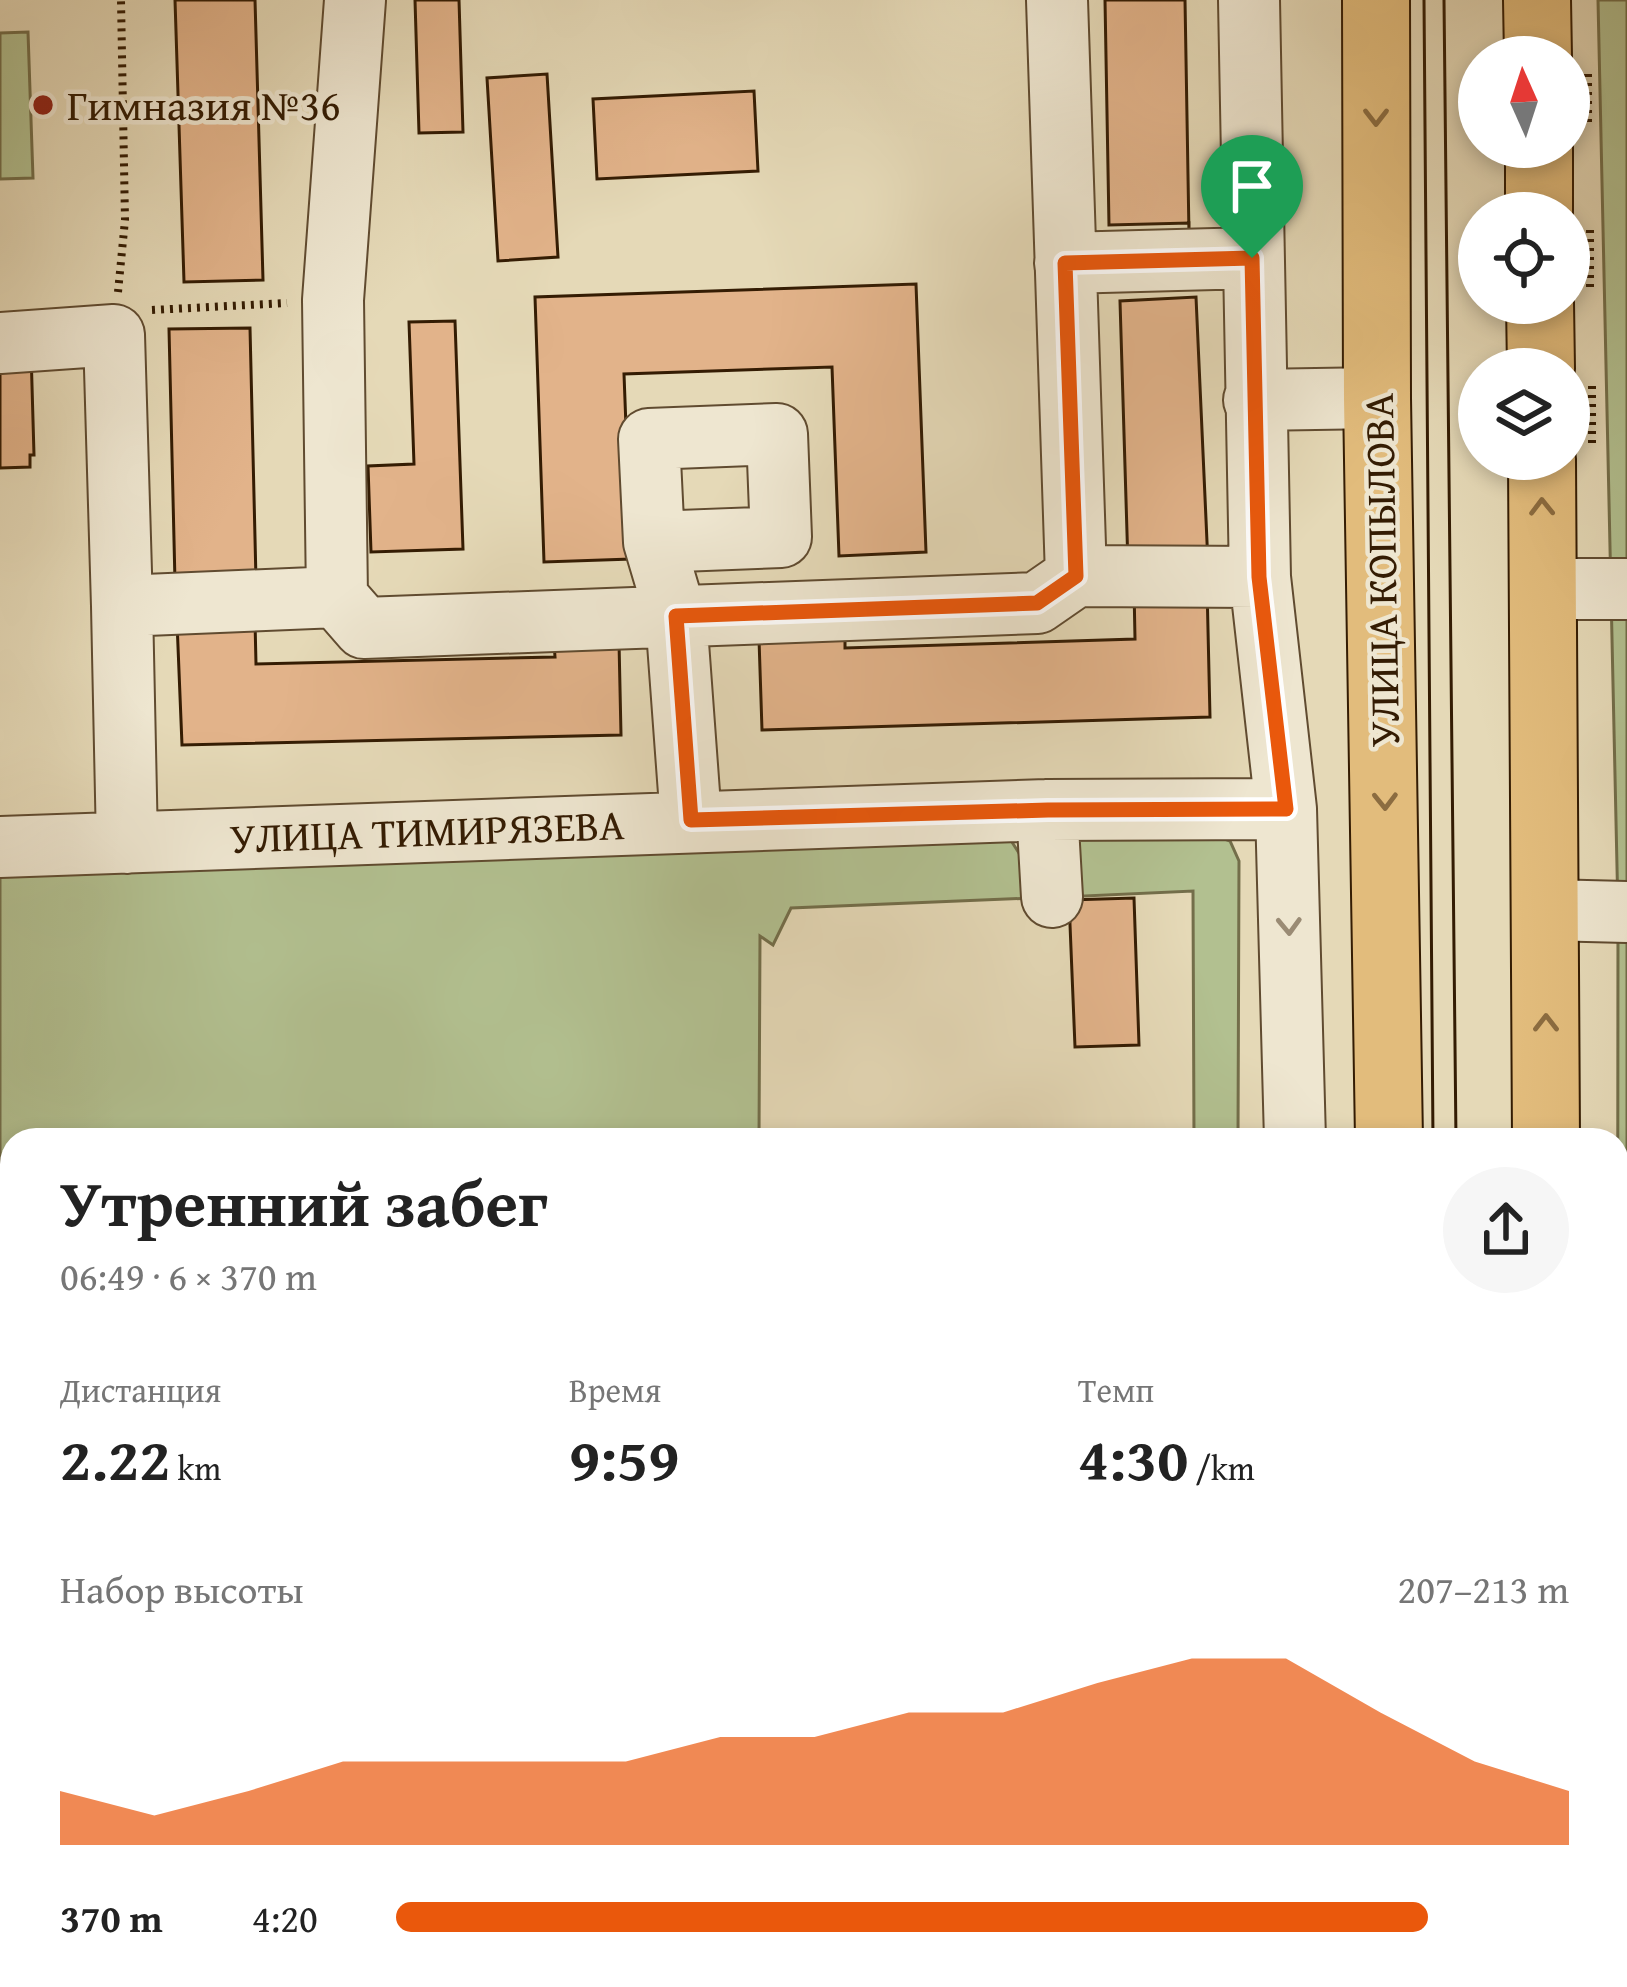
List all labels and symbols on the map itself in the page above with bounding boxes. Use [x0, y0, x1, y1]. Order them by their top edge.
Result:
north arrow [1458, 36, 1590, 168]
place label: Гимназия №36 [67, 74, 341, 135]
marker: Гимназия №36 [30, 92, 56, 118]
one-way arrow [1363, 109, 1389, 127]
pin [1201, 135, 1303, 258]
street label: УЛИЦА КОПЫЛОВА [1347, 392, 1414, 748]
one-way arrow [1530, 497, 1556, 516]
one-way arrow [1371, 792, 1397, 811]
street label: УЛИЦА ТИМИРЯЗЕВА [229, 793, 626, 868]
one-way arrow [1276, 917, 1302, 936]
one-way arrow [1533, 1013, 1559, 1031]

